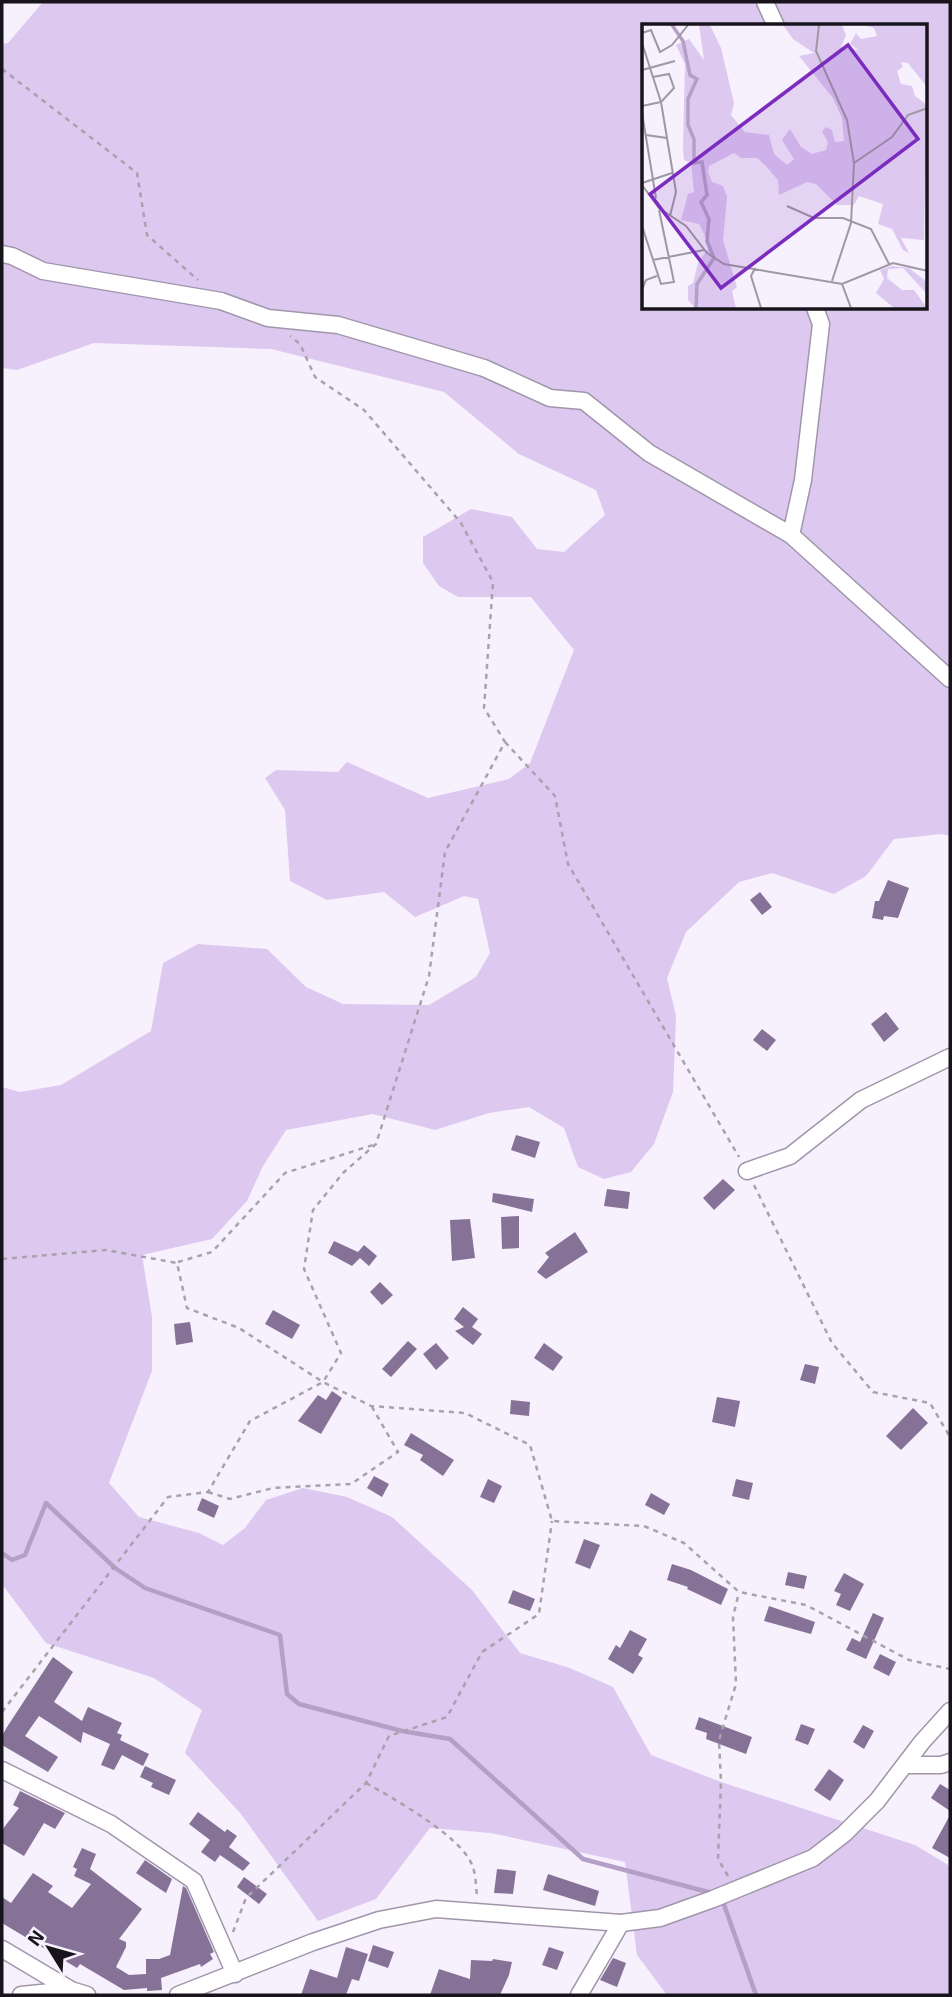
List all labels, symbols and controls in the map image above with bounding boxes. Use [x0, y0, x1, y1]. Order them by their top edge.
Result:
inset map [642, 24, 928, 310]
north arrow [14, 1913, 84, 1983]
text: N [22, 1925, 48, 1950]

